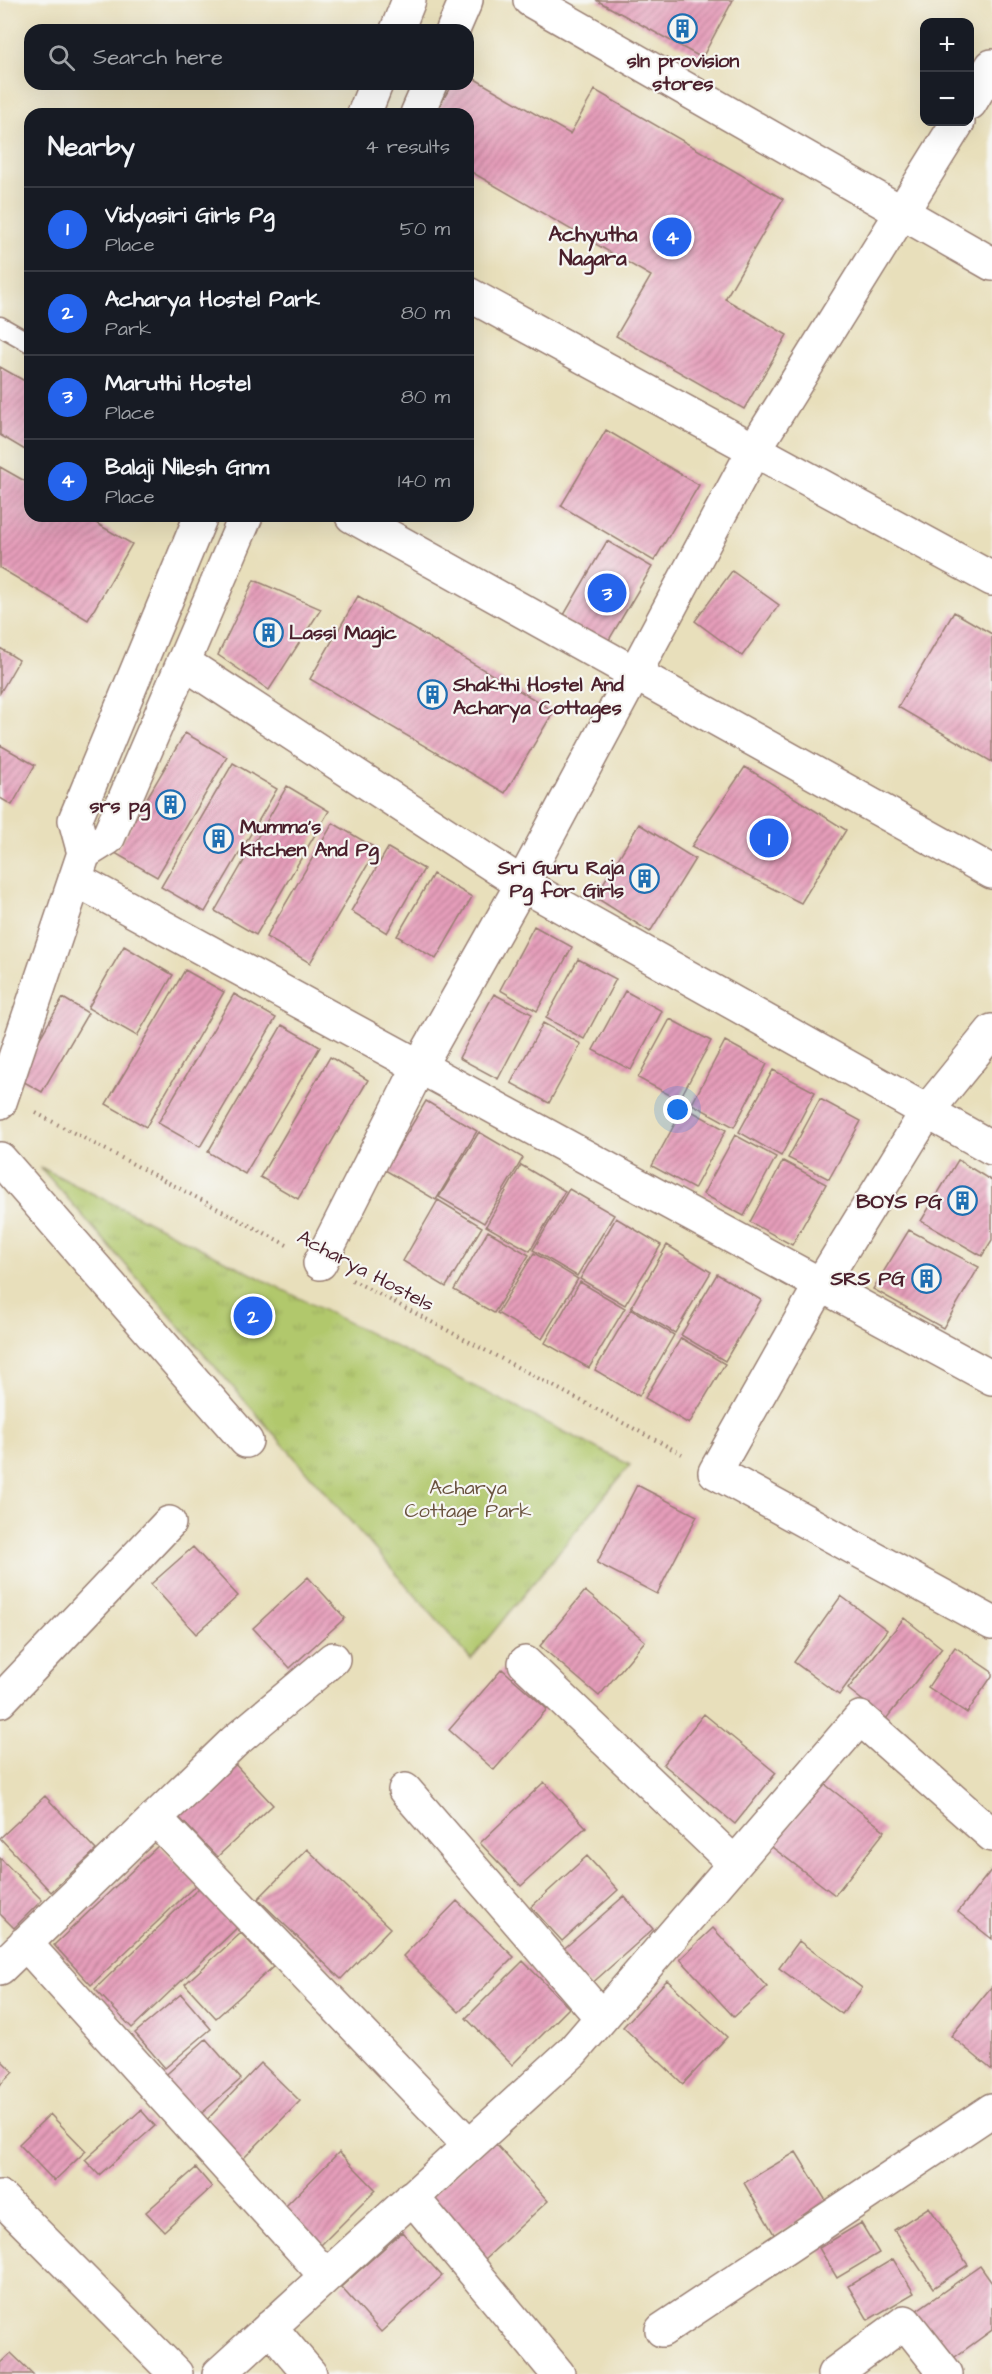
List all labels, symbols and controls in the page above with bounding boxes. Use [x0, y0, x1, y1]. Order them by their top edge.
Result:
building icon: sln provision stores [667, 13, 699, 45]
map controls [920, 18, 974, 126]
button: + [920, 18, 974, 72]
search box [24, 24, 474, 90]
icon: search [45, 41, 78, 74]
text: Search here [93, 42, 223, 73]
place label: sln provision stores [627, 47, 739, 98]
button: − [920, 72, 974, 126]
text: Nearby [48, 129, 135, 165]
text: 4 results [365, 133, 450, 161]
text: Vidyasiri Girls Pg [105, 200, 275, 231]
pin: 4 [652, 214, 692, 260]
text: 1 [66, 215, 69, 243]
text: 50 m [400, 215, 450, 243]
district label: Achyutha Nagara [549, 220, 638, 275]
text: Place [105, 231, 155, 259]
text: Acharya Hostel Park [105, 284, 320, 315]
text: 2 [62, 299, 73, 327]
text: 80 m [401, 299, 450, 327]
text: Park [105, 315, 151, 343]
text: Maruthi Hostel [105, 368, 251, 399]
text: 3 [62, 383, 73, 411]
text: 80 m [401, 383, 450, 411]
text: Place [105, 399, 155, 427]
text: Balaji Nilesh Gnm [105, 452, 269, 483]
text: 4 [61, 467, 74, 495]
text: 140 m [398, 467, 450, 495]
text: Place [105, 483, 155, 511]
pin: 3 [588, 570, 626, 616]
building icon: Lassi Magic [252, 616, 284, 648]
place label: Lassi Magic [289, 619, 397, 648]
place label: Shakthi Hostel And Acharya Cottages [452, 671, 625, 723]
building icon: Shakthi Hostel And Acharya Cottages [416, 679, 448, 711]
building icon: srs pg [155, 789, 187, 821]
place label: srs pg [89, 792, 151, 821]
place label: Mumma's Kitchen And Pg [240, 813, 379, 865]
pin: 1 [750, 816, 788, 860]
building icon: Mumma's Kitchen And Pg [203, 822, 235, 854]
place label: Sri Guru Raja Pg for Girls [497, 854, 625, 906]
building icon: Sri Guru Raja Pg for Girls [629, 862, 661, 894]
your location [663, 1095, 692, 1124]
building icon: BOYS PG [947, 1185, 979, 1217]
place label: BOYS PG [856, 1188, 942, 1216]
street label: Acharya Hostels [292, 1223, 439, 1320]
building icon: SRS PG [910, 1262, 942, 1294]
place label: SRS PG [829, 1265, 905, 1293]
pin: 2 [234, 1294, 272, 1338]
park label: Acharya Cottage Park [404, 1474, 532, 1526]

